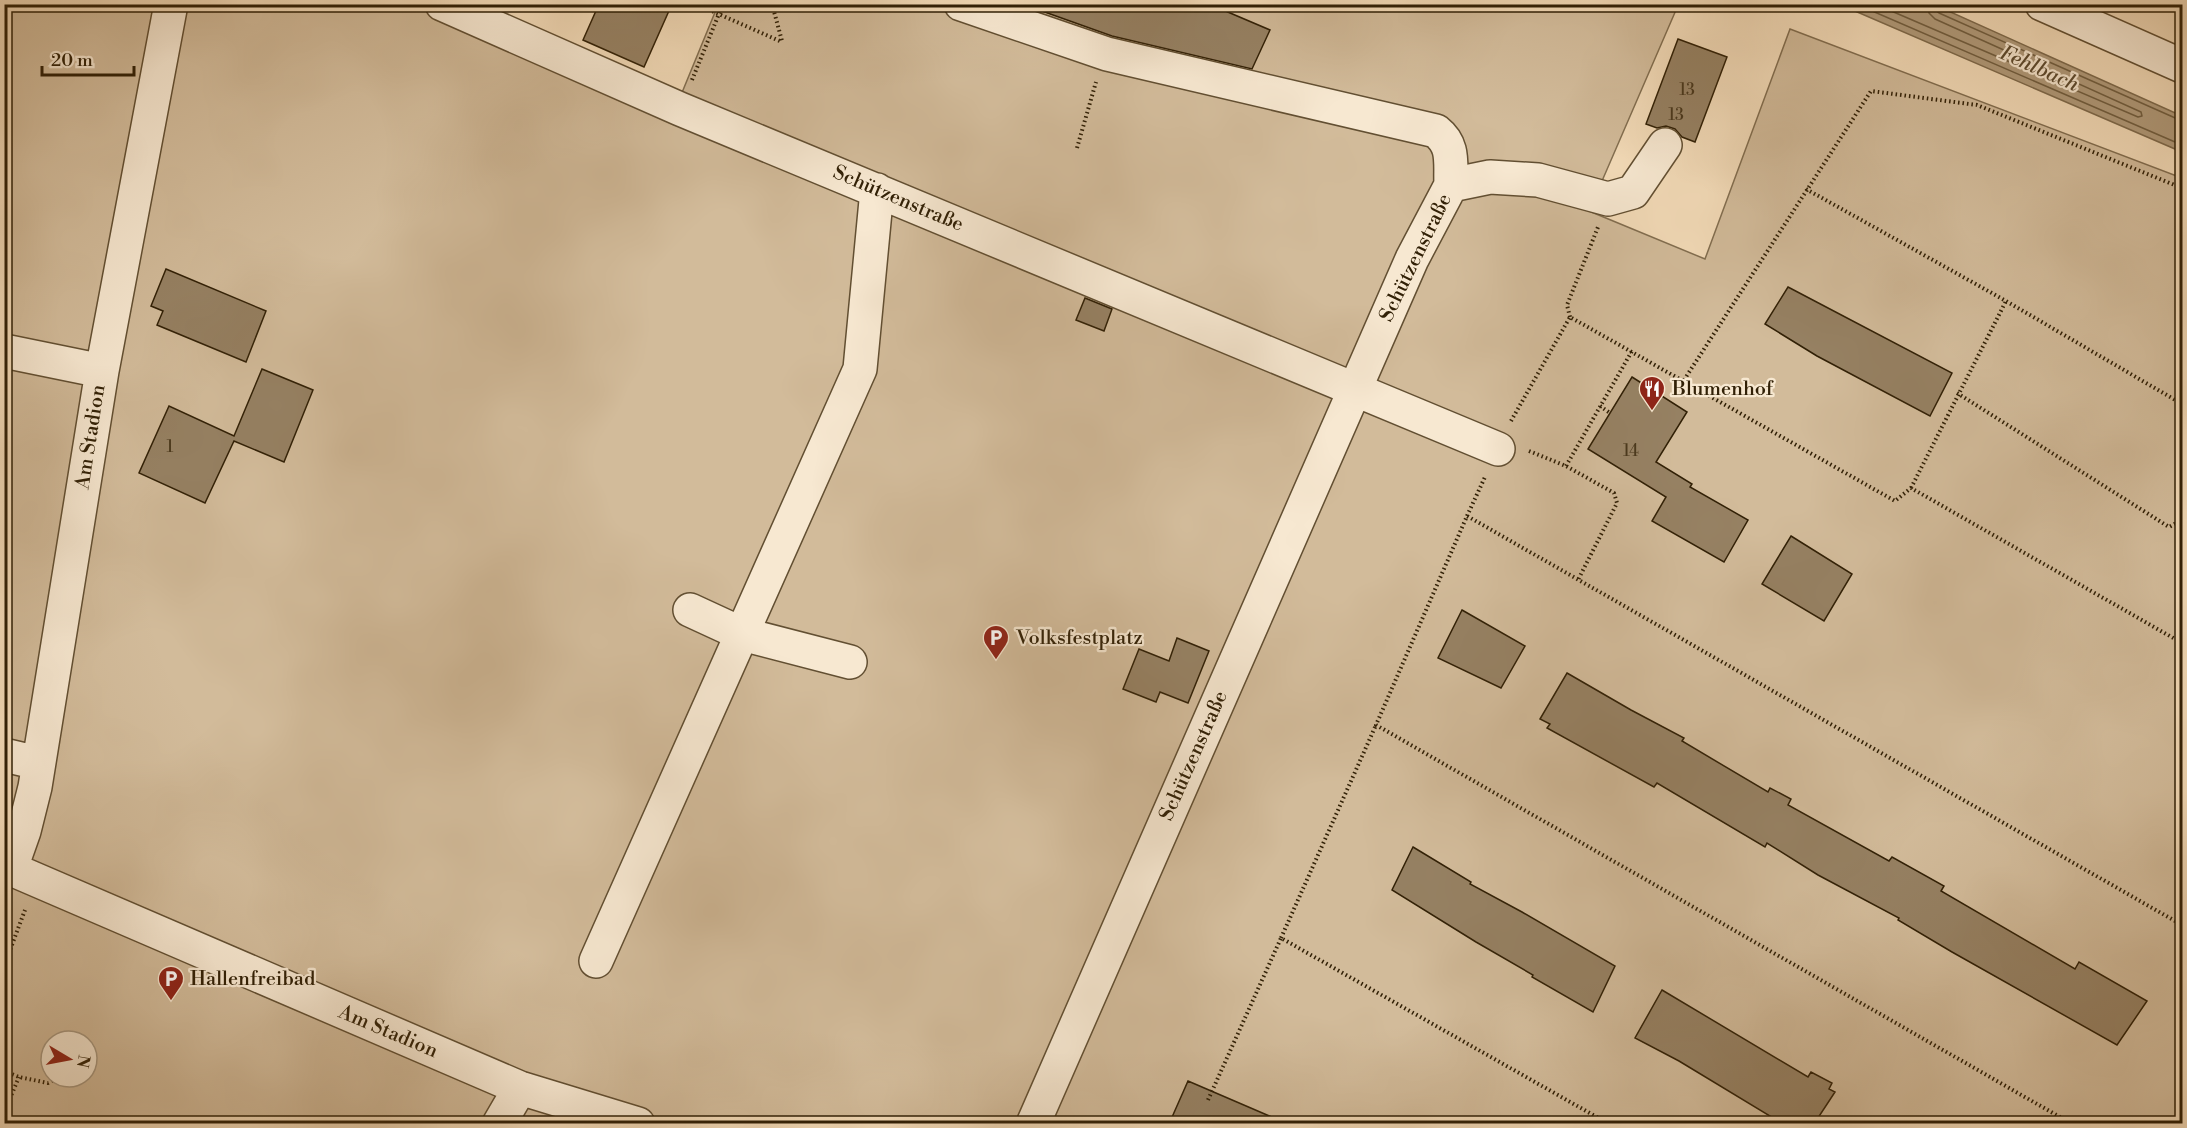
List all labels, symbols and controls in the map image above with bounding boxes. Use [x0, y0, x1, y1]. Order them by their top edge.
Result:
scale bar [42, 39, 134, 77]
water label: Fehlbach [1995, 40, 2083, 98]
text: 20 m [51, 49, 93, 72]
house number: 13 [1679, 80, 1695, 100]
house number: 13 [1668, 105, 1684, 125]
street label: Schützenstraße [829, 160, 967, 238]
street label: Schützenstraße [1374, 190, 1458, 326]
restaurant icon: Blumenhof [1637, 374, 1667, 412]
place label: Blumenhof [1671, 377, 1774, 402]
street label: Am Stadion [70, 383, 112, 492]
house number: 1 [167, 437, 174, 457]
house number: 14 [1623, 441, 1639, 461]
parking icon: Volksfestplatz [981, 623, 1011, 661]
place label: Volksfestplatz [1015, 626, 1143, 651]
street label: Schützenstraße [1154, 687, 1234, 825]
parking icon: Hallenfreibad [156, 964, 186, 1002]
place label: Hallenfreibad [190, 967, 316, 992]
street label: Am Stadion [334, 999, 442, 1064]
north arrow [39, 1029, 99, 1089]
text: N [72, 1053, 94, 1070]

